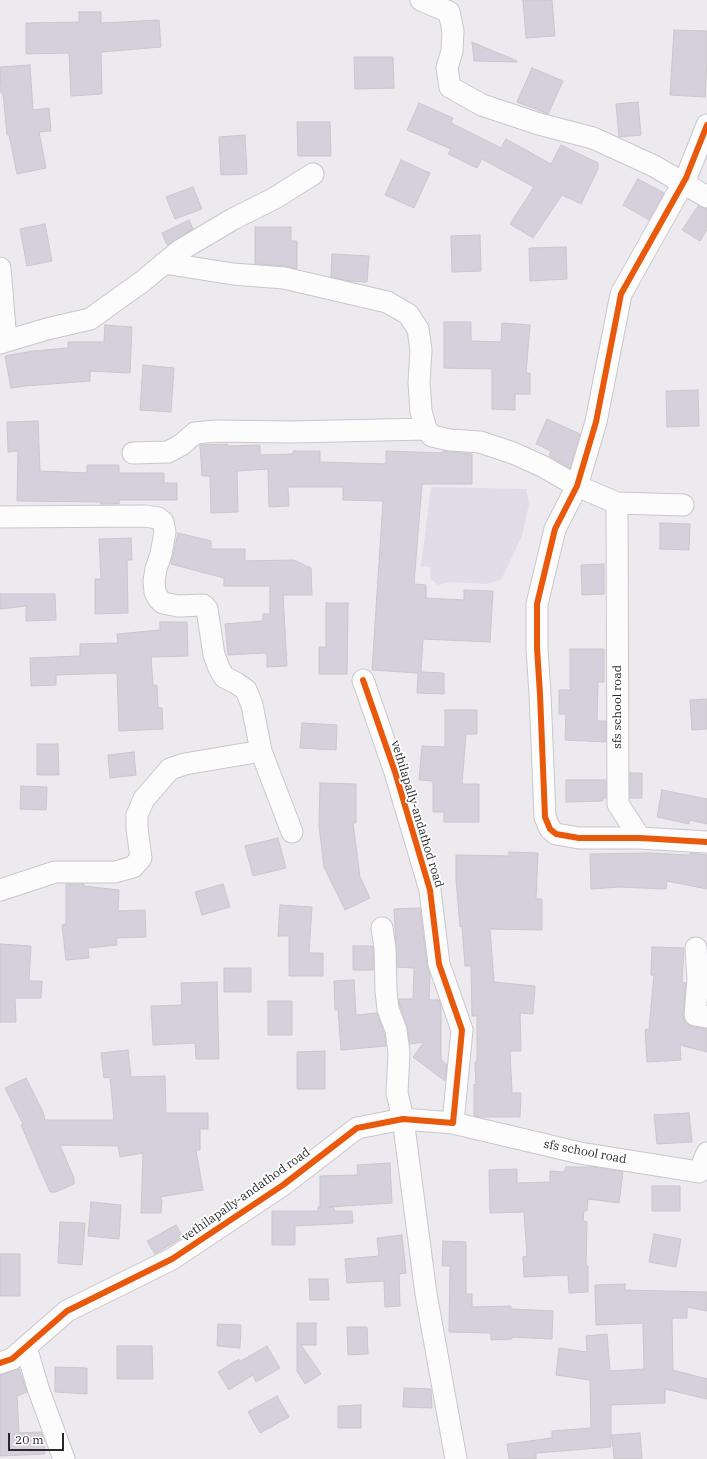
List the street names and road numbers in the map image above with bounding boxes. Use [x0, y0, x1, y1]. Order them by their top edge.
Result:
street label: sfs school road [611, 665, 625, 749]
street label: vethilapally-andathod road [388, 739, 446, 889]
street label: sfs school road [542, 1137, 628, 1167]
street label: vethilapally-andathod road [179, 1145, 313, 1245]

